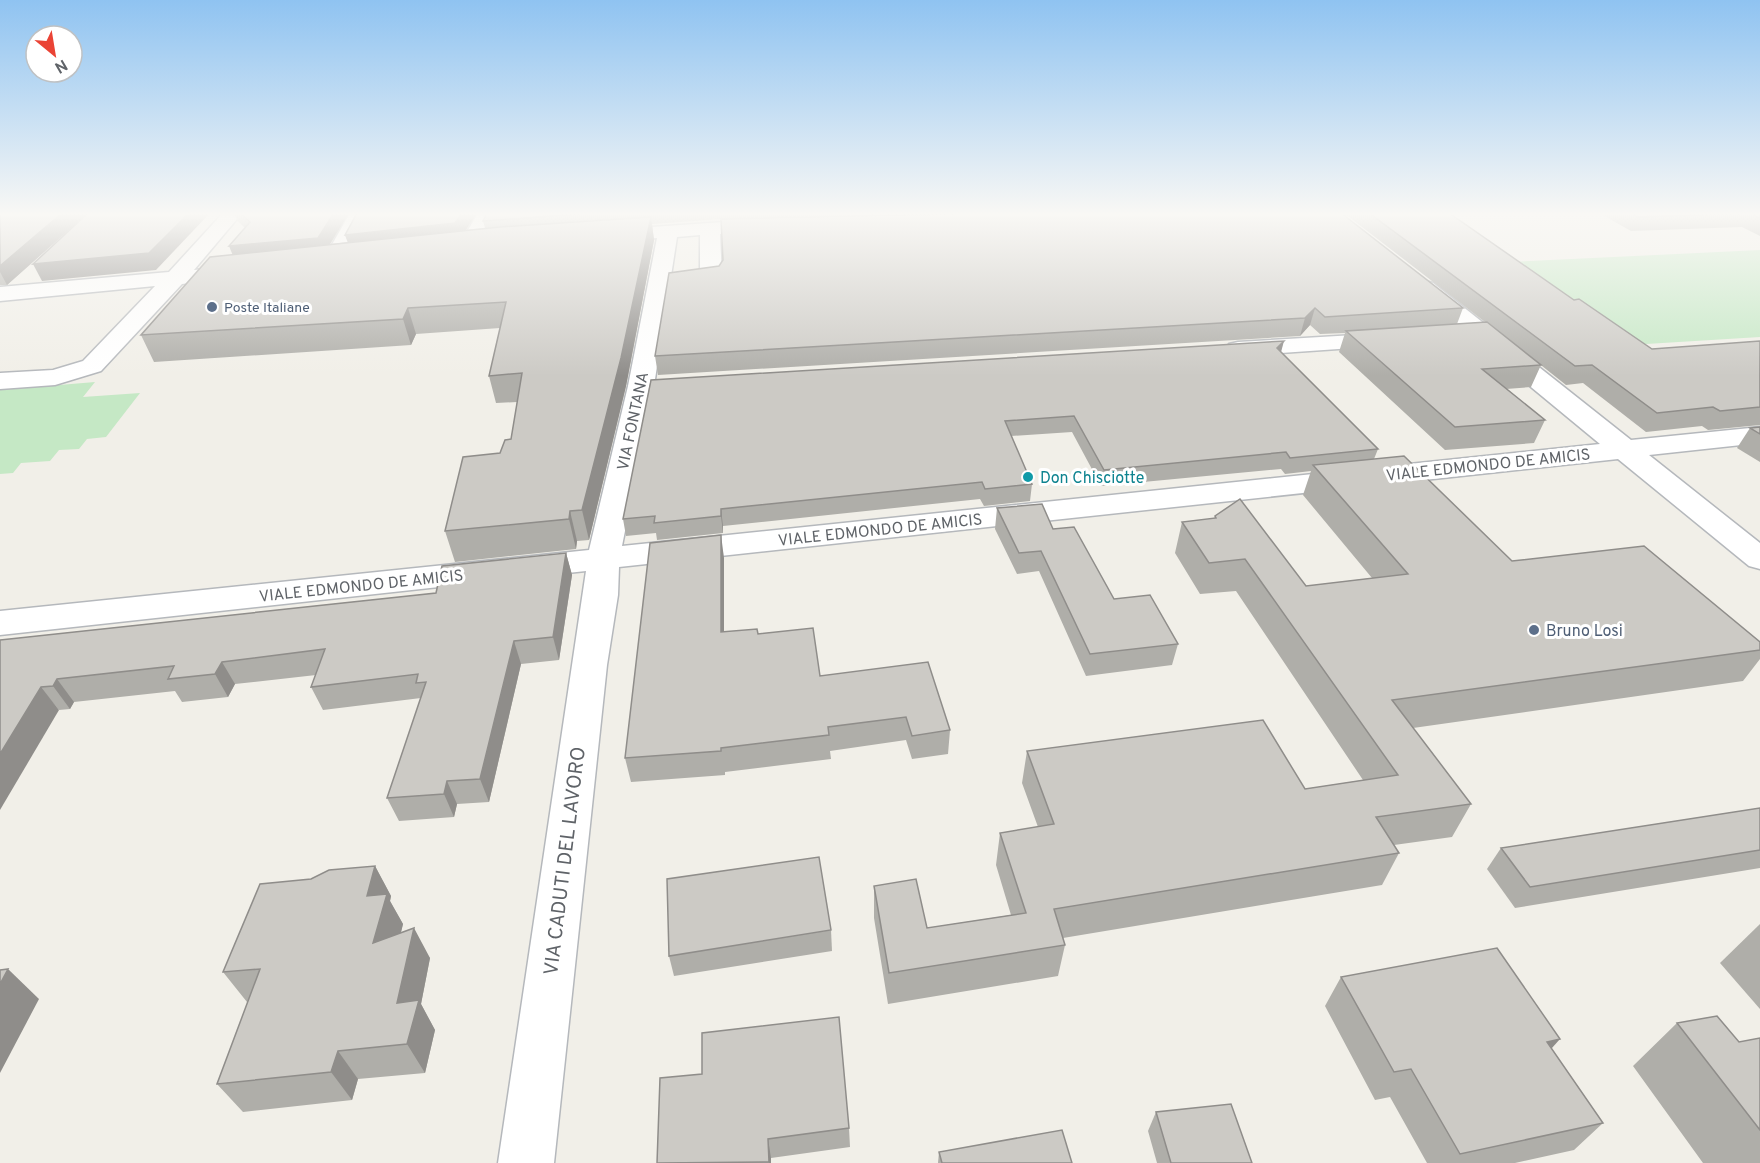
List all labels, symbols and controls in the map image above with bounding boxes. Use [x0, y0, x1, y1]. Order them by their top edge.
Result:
north arrow [24, 24, 84, 84]
text: N [51, 54, 70, 77]
marker: Poste Italiane [205, 300, 219, 314]
place label: Poste Italiane [224, 300, 310, 317]
street label: VIA FONTANA [614, 370, 654, 473]
street label: VIALE EDMONDO DE AMICIS [1385, 445, 1591, 487]
place label: Don Chisciotte [1040, 469, 1144, 489]
marker: Don Chisciotte [1021, 470, 1035, 484]
street label: VIALE EDMONDO DE AMICIS [777, 510, 983, 552]
street label: VIALE EDMONDO DE AMICIS [258, 566, 464, 608]
place label: Bruno Losi [1546, 622, 1623, 642]
marker: Bruno Losi [1527, 623, 1541, 637]
street label: VIA CADUTI DEL LAVORO [539, 745, 593, 977]

